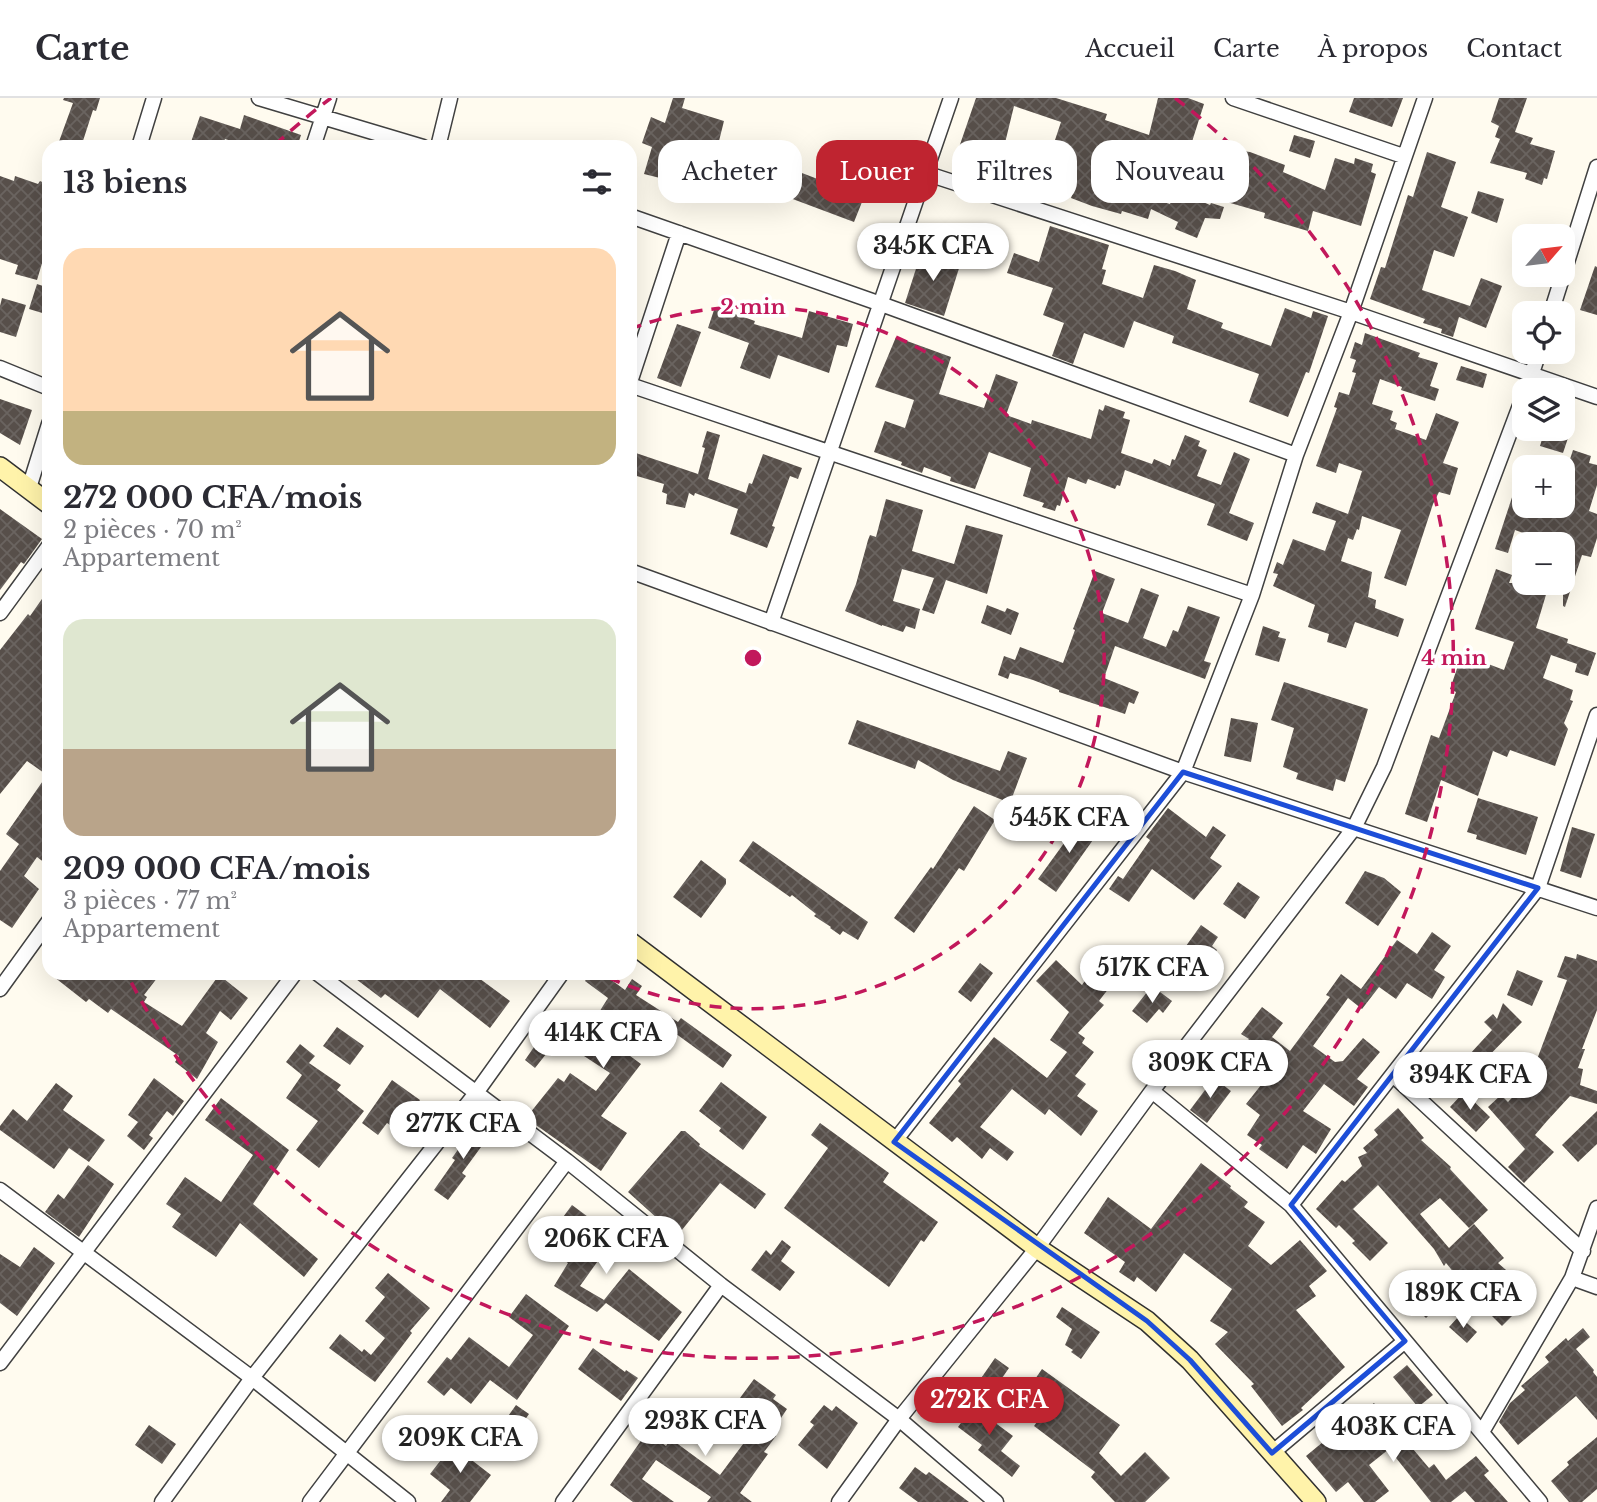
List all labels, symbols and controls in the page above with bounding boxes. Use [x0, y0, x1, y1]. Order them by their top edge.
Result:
text: Carte [35, 28, 129, 69]
text: Accueil [1085, 34, 1175, 63]
text: Carte [1213, 34, 1280, 63]
text: À propos [1318, 34, 1428, 63]
text: Contact [1466, 34, 1562, 63]
chip: Acheter [658, 140, 802, 203]
chip: Louer [816, 140, 938, 203]
chip: Filtres [952, 140, 1077, 203]
chip: Nouveau [1091, 140, 1249, 203]
icon: filters [578, 163, 616, 201]
text: 13 biens [63, 164, 188, 201]
pin: 345K CFA [861, 223, 1005, 283]
north arrow [1512, 224, 1575, 287]
map controls [1512, 224, 1575, 595]
text: 345K CFA [873, 232, 993, 260]
icon: home [277, 293, 403, 419]
text: 2 min [720, 294, 786, 320]
button: locate [1512, 301, 1575, 364]
button: layers [1512, 378, 1575, 441]
button: + [1512, 455, 1575, 518]
text: 272 000 CFA/mois [63, 479, 363, 516]
text: 2 pièces · 70 m² [63, 516, 242, 544]
button: − [1512, 532, 1575, 595]
text: Appartement [63, 544, 220, 572]
text: 4 min [1421, 645, 1487, 671]
centre of rings [741, 646, 765, 670]
icon: home [277, 664, 403, 790]
pin: 545K CFA [997, 796, 1141, 855]
text: 545K CFA [1010, 804, 1128, 832]
text: 209 000 CFA/mois [63, 850, 370, 887]
text: 3 pièces · 77 m² [63, 887, 237, 915]
text: Appartement [63, 915, 220, 943]
pin: 517K CFA [1080, 946, 1224, 1005]
text: 517K CFA [1096, 954, 1208, 982]
pin: 414K CFA [531, 1010, 675, 1070]
text: 414K CFA [545, 1019, 661, 1047]
pin: 309K CFA [1138, 1040, 1282, 1100]
text: 309K CFA [1148, 1049, 1272, 1077]
pin: 394K CFA [1398, 1052, 1542, 1112]
text: 394K CFA [1409, 1061, 1531, 1089]
pin: 277K CFA [391, 1102, 535, 1161]
text: 277K CFA [405, 1110, 521, 1138]
pin: 206K CFA [534, 1216, 678, 1276]
text: 206K CFA [544, 1225, 668, 1253]
pin: 189K CFA [1391, 1270, 1535, 1330]
text: 189K CFA [1405, 1279, 1521, 1307]
pin: 272K CFA [917, 1378, 1061, 1437]
text: 272K CFA [930, 1386, 1048, 1414]
pin: 293K CFA [633, 1398, 777, 1458]
pin: 403K CFA [1321, 1404, 1465, 1464]
text: 293K CFA [644, 1407, 766, 1435]
text: 403K CFA [1331, 1413, 1455, 1441]
pin: 209K CFA [388, 1416, 532, 1475]
text: 209K CFA [398, 1424, 522, 1452]

